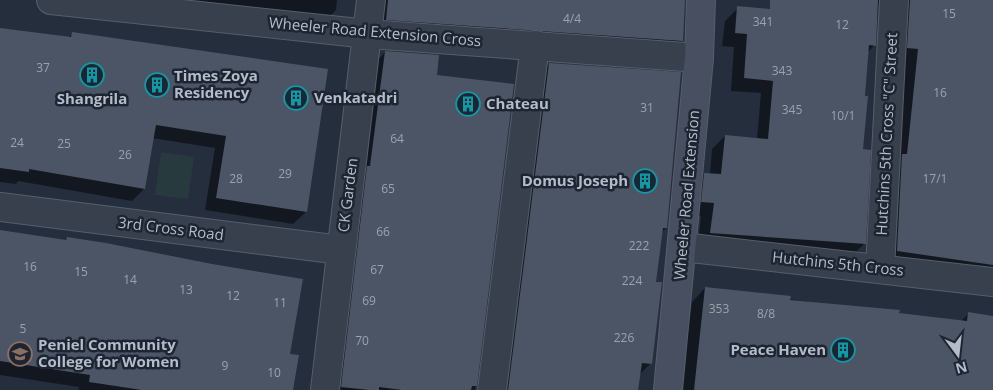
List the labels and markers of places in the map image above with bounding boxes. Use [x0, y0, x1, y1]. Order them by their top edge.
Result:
building icon: Shangrila [79, 62, 105, 88]
place label: Times Zoya Residency [174, 65, 258, 102]
building icon: Times Zoya Residency [144, 72, 170, 98]
building icon: Venkatadri [283, 85, 309, 111]
place label: Venkatadri [314, 87, 397, 107]
place label: Shangrila [57, 88, 127, 108]
building icon: Chateau [455, 91, 481, 117]
place label: Chateau [486, 93, 549, 113]
building icon: Domus Joseph [632, 168, 658, 194]
place label: Domus Joseph [522, 170, 628, 190]
place label: Peniel Community College for Women [38, 334, 179, 371]
building icon: Peace Haven [830, 337, 856, 363]
place label: Peace Haven [730, 339, 826, 359]
school or university icon: Peniel Community College for Women [7, 341, 33, 367]

